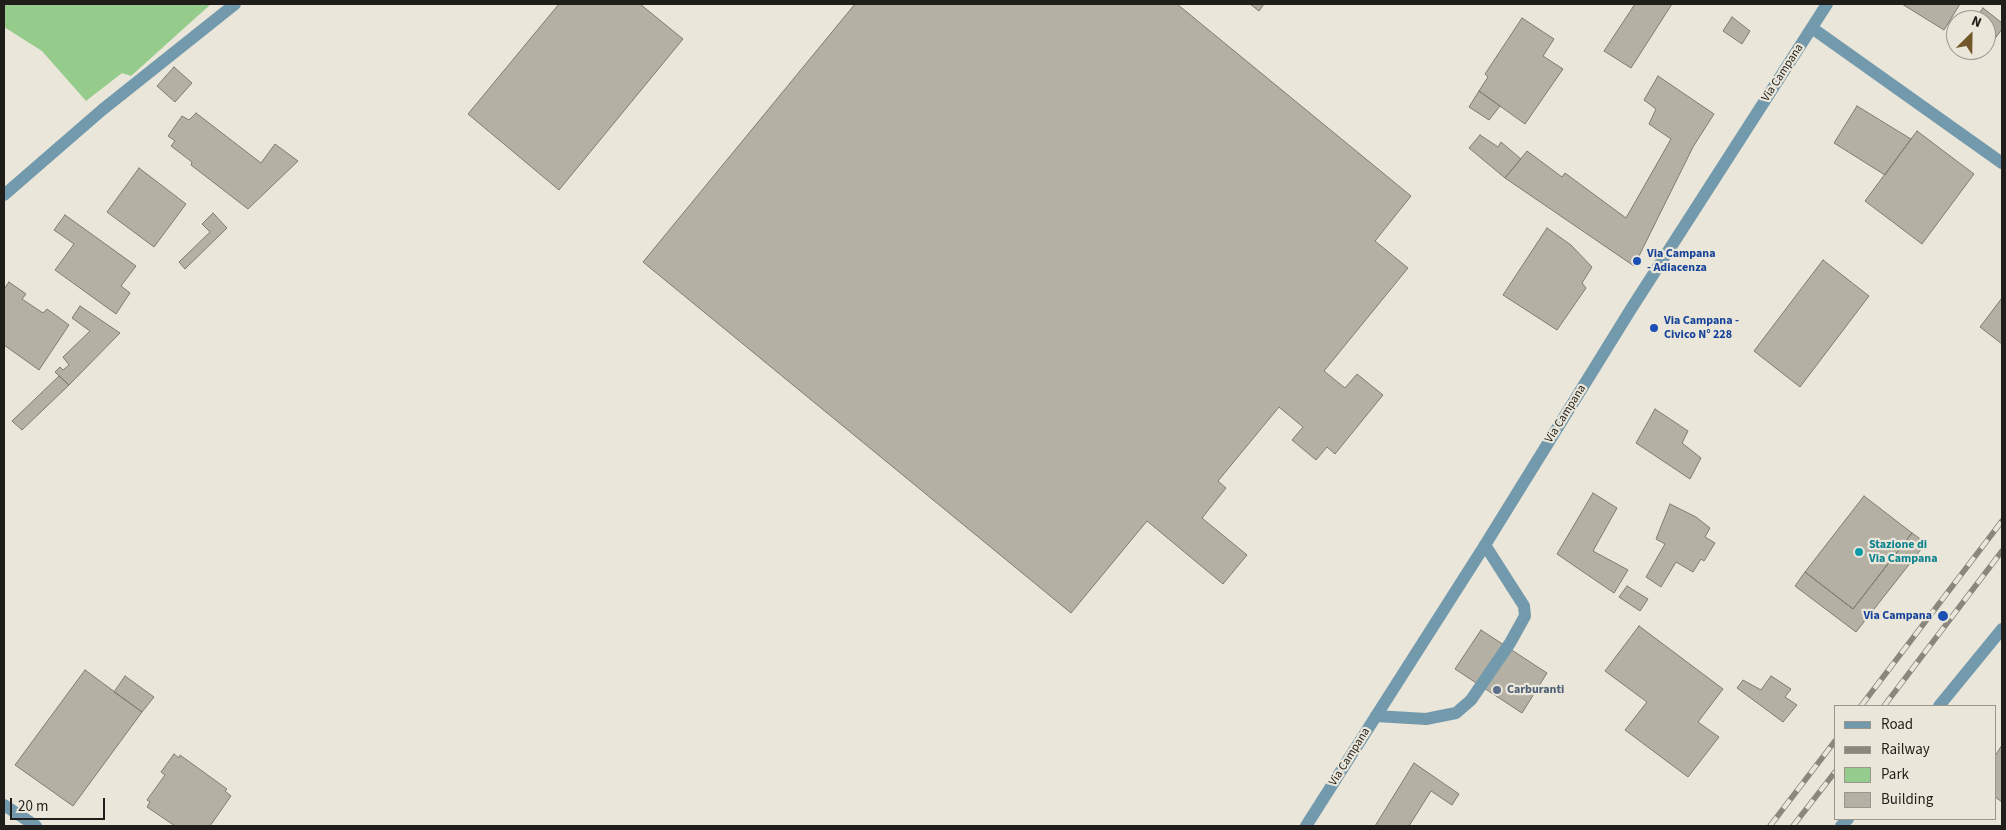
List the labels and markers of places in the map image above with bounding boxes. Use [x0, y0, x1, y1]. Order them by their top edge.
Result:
place label: Via Campana - Adiacenza [1647, 247, 1716, 275]
marker: Via Campana - Adiacenza [1631, 255, 1643, 267]
place label: Via Campana - Civico N° 228 [1664, 314, 1739, 342]
marker: Via Campana - Civico N° 228 [1648, 322, 1660, 334]
place label: Stazione di Via Campana [1869, 538, 1938, 566]
marker: Stazione di Via Campana [1853, 546, 1865, 558]
place label: Via Campana [1863, 609, 1932, 623]
marker: Via Campana [1936, 609, 1950, 623]
place label: Carburanti [1507, 683, 1564, 697]
marker: Carburanti [1491, 684, 1503, 696]

